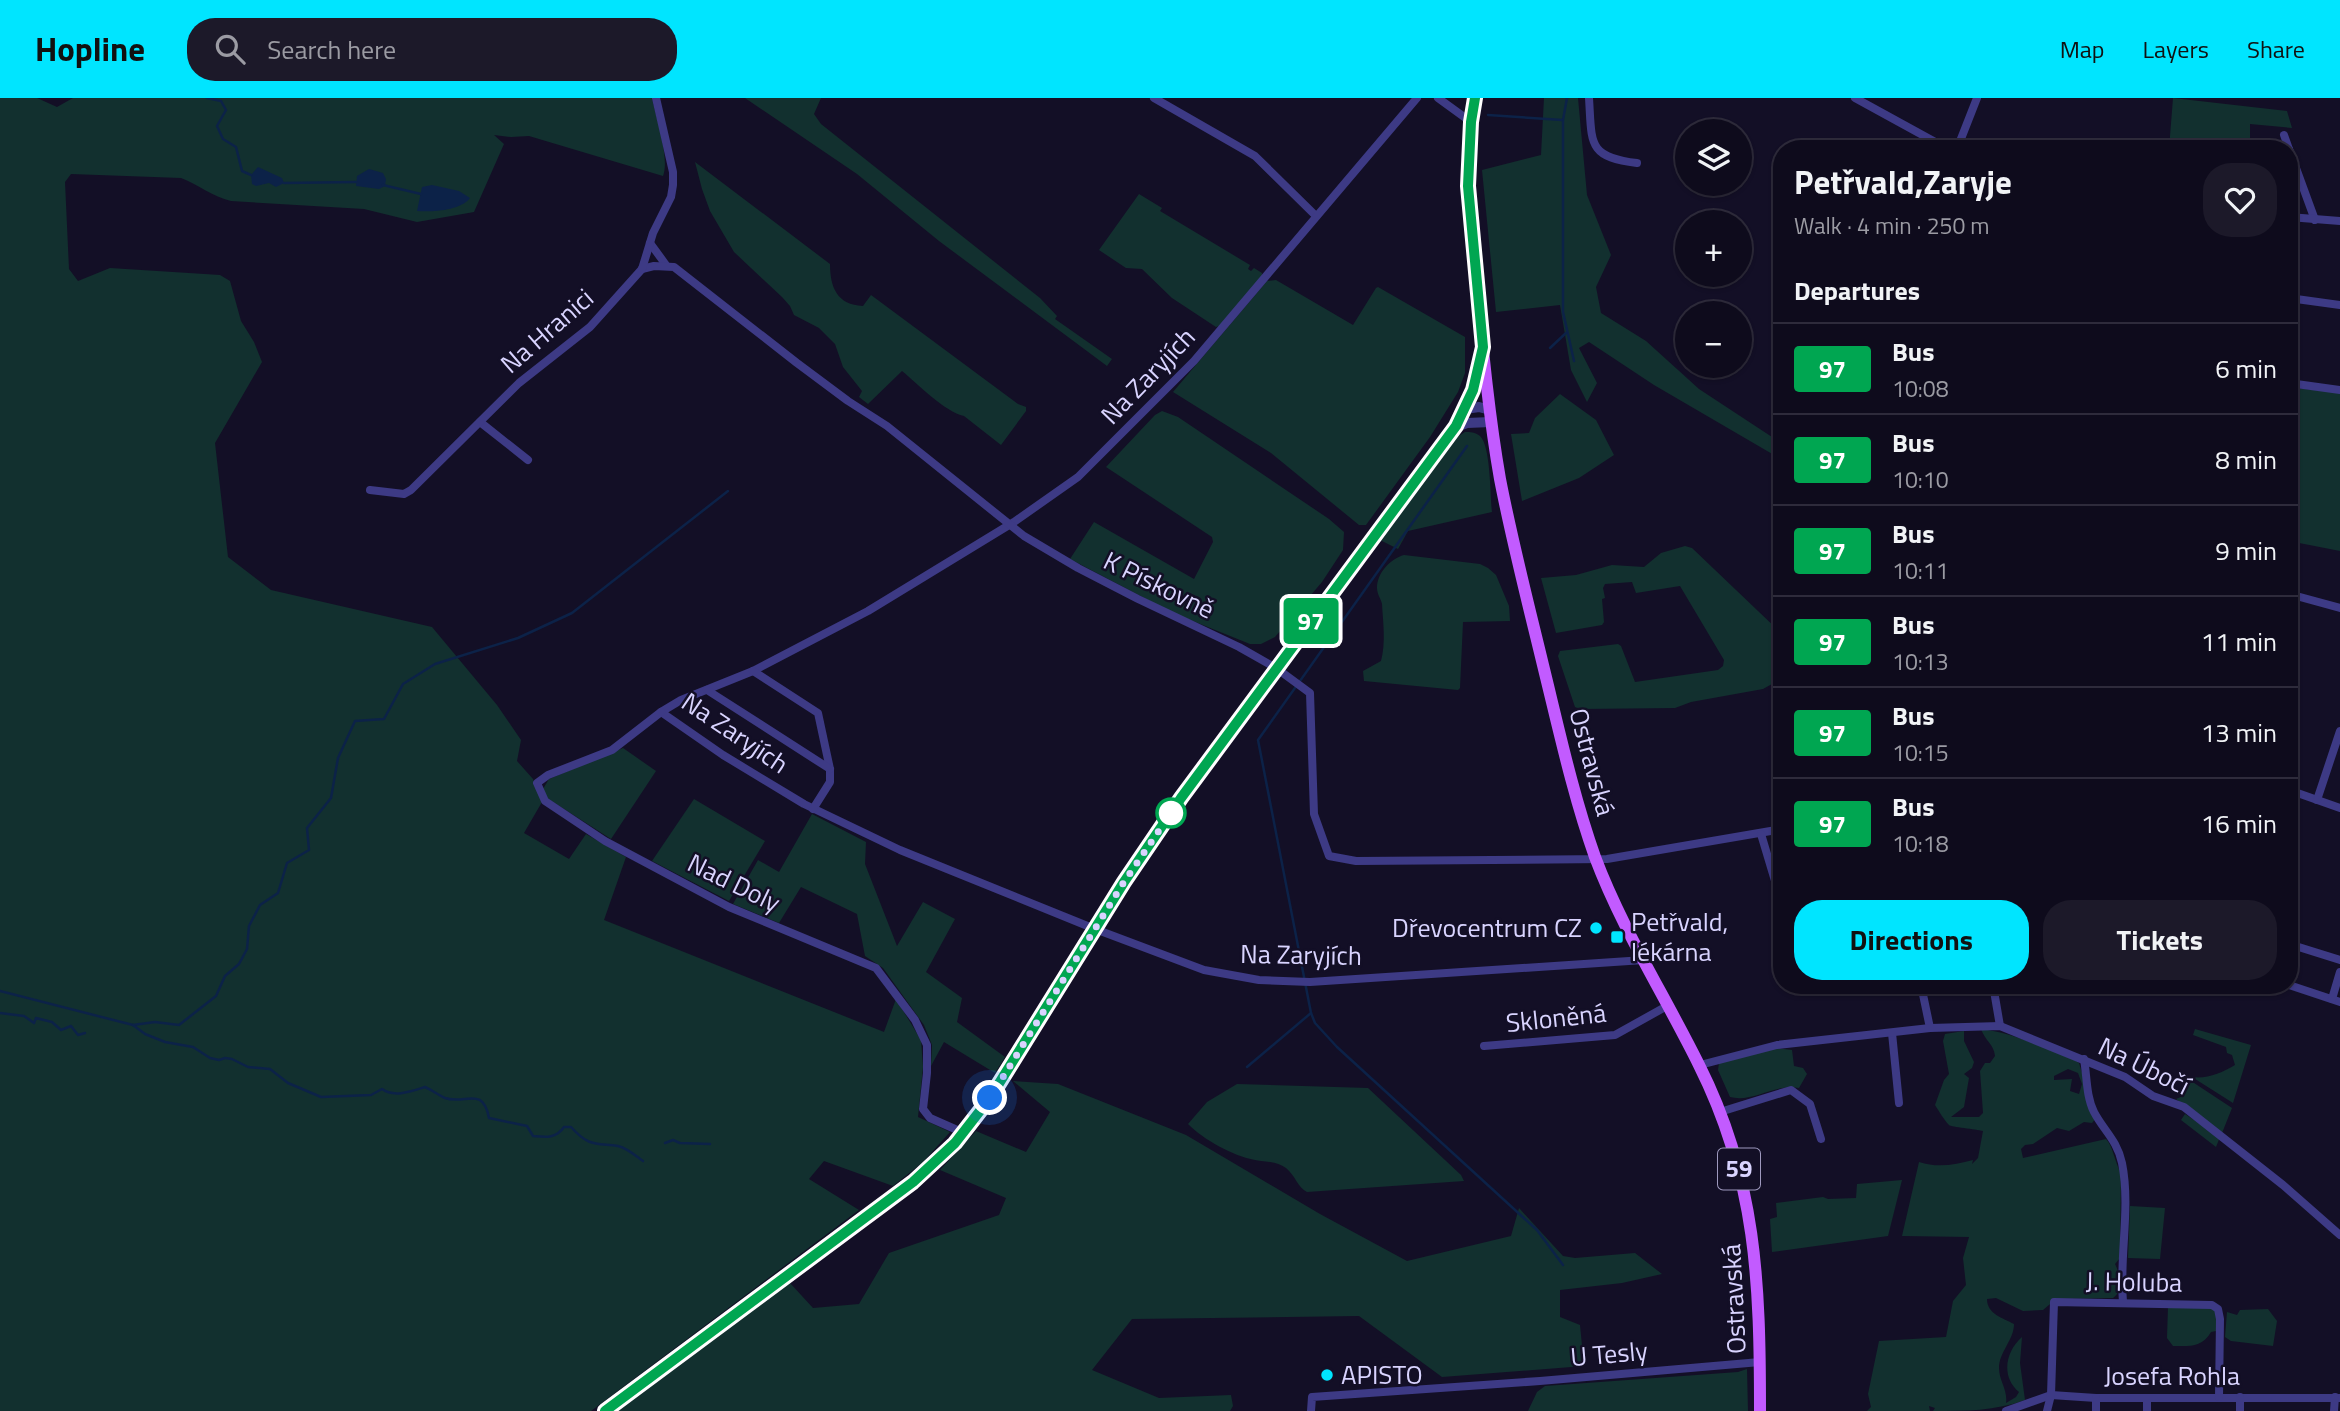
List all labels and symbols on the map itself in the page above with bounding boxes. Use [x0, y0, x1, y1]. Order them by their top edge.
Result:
street label: Na Hranici [491, 279, 602, 382]
street label: Na Zaryjích [1091, 318, 1204, 433]
street label: K Pískovně [1097, 541, 1221, 628]
line badge: 97 [1280, 598, 1342, 644]
street label: Na Zaryjích [674, 682, 797, 783]
street label: Ostravská [1559, 704, 1626, 820]
unlabelled marker [1156, 798, 1186, 828]
street label: Nad Doly [681, 843, 787, 922]
place label: Petřvald, lékárna [1631, 902, 1728, 971]
place label: Dřevocentrum CZ [1392, 908, 1582, 947]
marker: Dřevocentrum CZ [1588, 920, 1604, 936]
marker: Petřvald, lékárna [1609, 929, 1625, 945]
street label: Na Zaryjích [1240, 934, 1362, 975]
street label: Skloněná [1504, 993, 1608, 1042]
street label: Na Úbočí [2092, 1027, 2199, 1105]
your location [972, 1080, 1007, 1115]
road number: 59 [1718, 1148, 1760, 1190]
street label: Ostravská [1711, 1243, 1756, 1355]
street label: J. Holuba [2085, 1261, 2183, 1302]
street label: U Tesly [1569, 1331, 1649, 1376]
place label: APISTO [1341, 1355, 1423, 1394]
street label: Josefa Rohla [2104, 1356, 2240, 1395]
marker: APISTO [1319, 1367, 1335, 1383]

